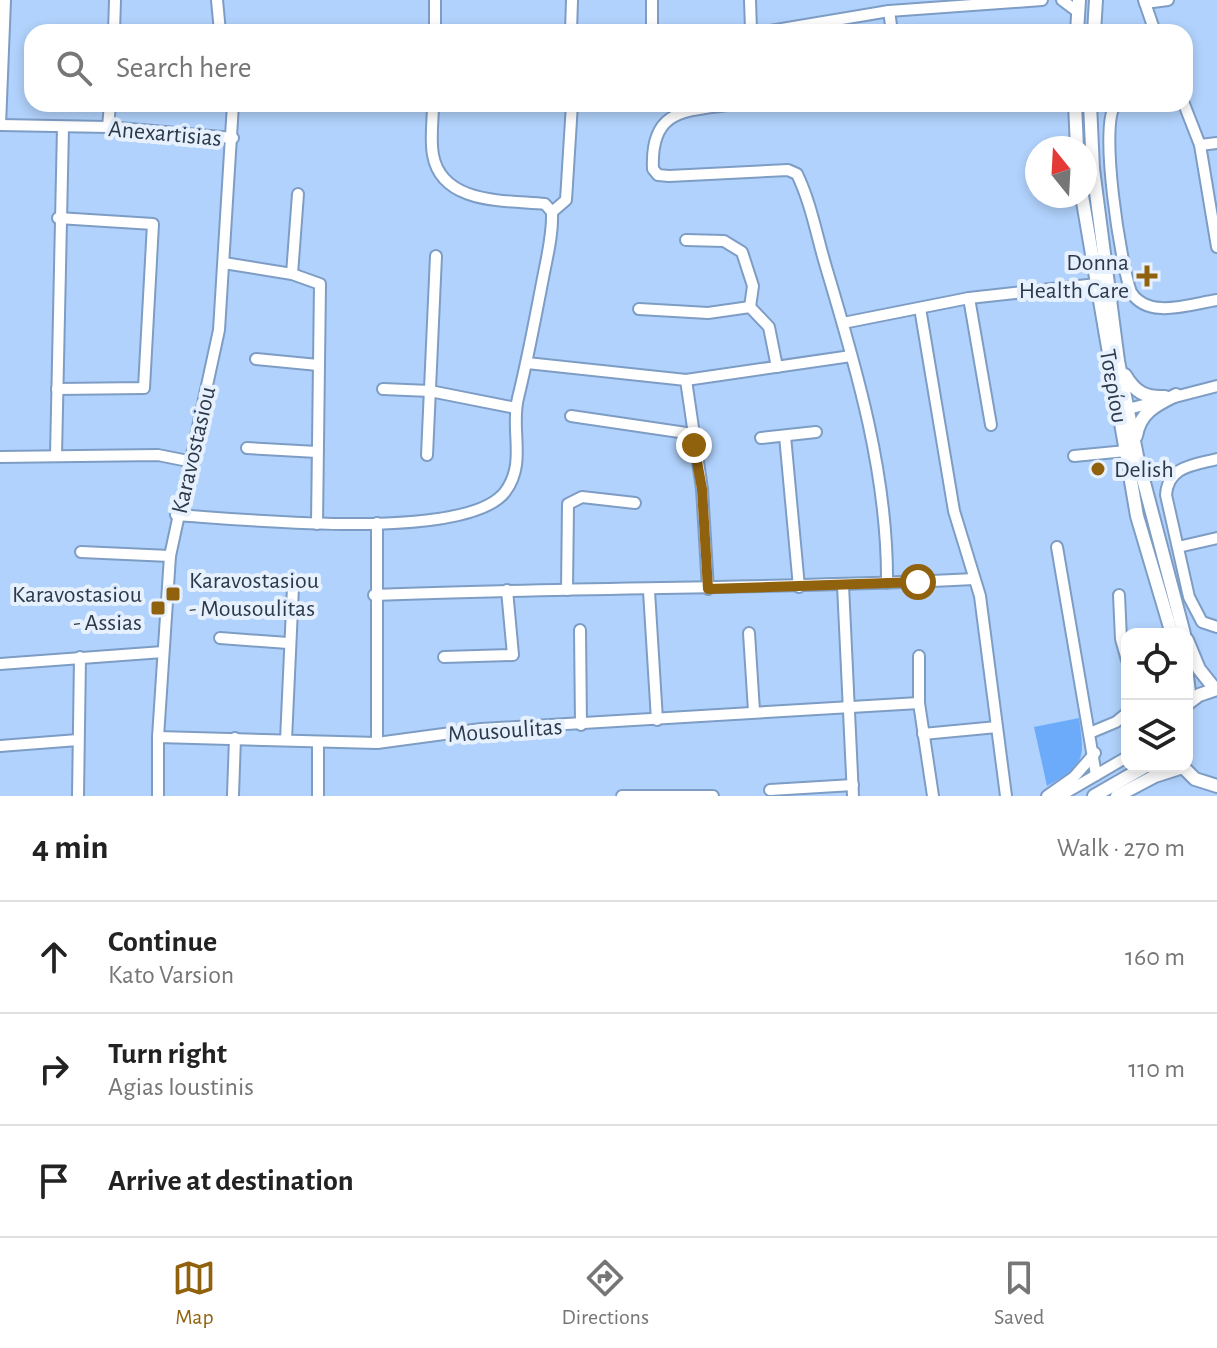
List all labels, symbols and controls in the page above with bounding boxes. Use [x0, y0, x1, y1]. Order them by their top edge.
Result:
search box [24, 24, 1193, 112]
icon: search [52, 46, 96, 90]
text: Search here [116, 53, 252, 83]
street label: Anexartisias [107, 117, 223, 151]
north arrow [1025, 136, 1097, 208]
place label: Donna Health Care [1019, 251, 1129, 303]
marker: Donna Health Care [1136, 265, 1158, 287]
street label: Τσερίου [1095, 347, 1131, 425]
street label: Karavostasiou [168, 384, 220, 516]
route end [676, 427, 712, 463]
place label: Delish [1114, 458, 1174, 482]
marker: Delish [1089, 460, 1107, 478]
route start [900, 564, 936, 600]
place label: Karavostasiou - Mousoulitas [189, 569, 319, 621]
place label: Karavostasiou - Assias [12, 583, 142, 635]
marker: Karavostasiou - Mousoulitas [164, 585, 182, 603]
marker: Karavostasiou - Assias [149, 599, 167, 617]
map controls [1121, 628, 1193, 772]
button: locate [1121, 628, 1193, 700]
button: layers [1121, 700, 1193, 772]
street label: Mousoulitas [447, 715, 563, 747]
text: 4 min [32, 831, 109, 865]
text: Walk · 270 m [1057, 835, 1185, 861]
text: Continue [108, 927, 217, 957]
icon: ahead [32, 935, 76, 979]
text: 160 m [1125, 944, 1185, 970]
text: Kato Varsion [108, 962, 234, 988]
text: Turn right [108, 1039, 227, 1069]
icon: right [32, 1047, 76, 1091]
text: 110 m [1128, 1056, 1185, 1082]
text: Agias Ioustinis [108, 1074, 254, 1100]
icon: arrive [32, 1159, 76, 1203]
text: Arrive at destination [108, 1166, 354, 1196]
tab: Map [172, 1256, 216, 1330]
tab: Directions [561, 1256, 649, 1330]
tab: Saved [994, 1256, 1044, 1330]

